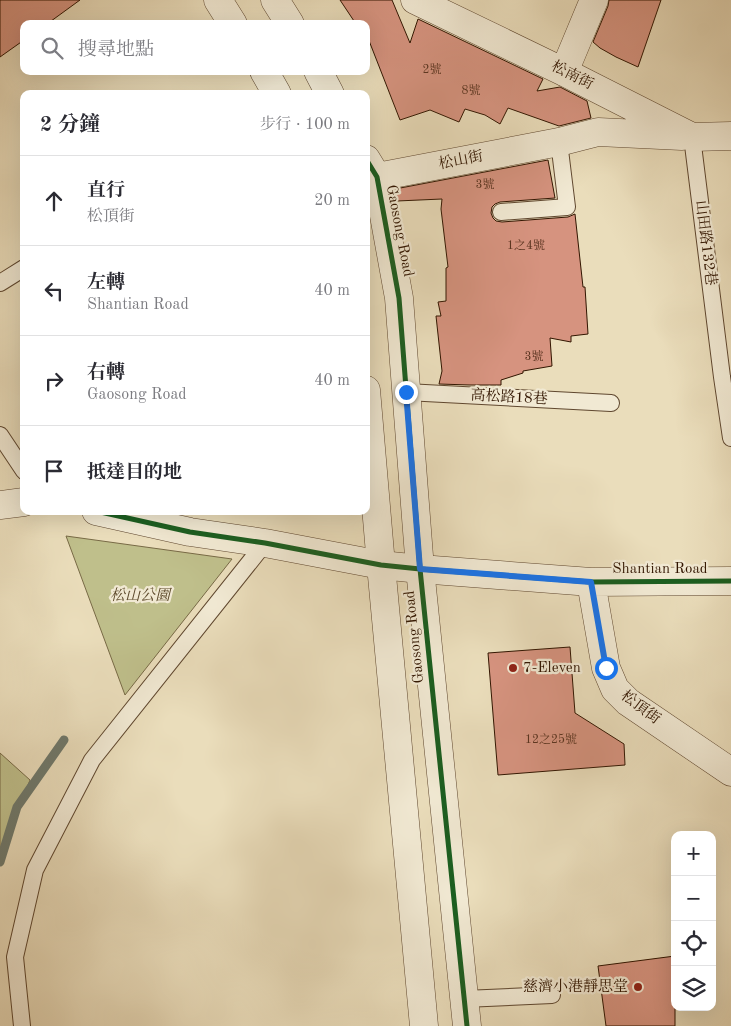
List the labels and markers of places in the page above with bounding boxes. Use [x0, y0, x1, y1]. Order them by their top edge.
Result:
place label: 7-Eleven [523, 661, 581, 676]
marker: 7-Eleven [507, 662, 519, 674]
place label: 慈濟小港靜思堂 [523, 978, 628, 995]
marker: 慈濟小港靜思堂 [632, 981, 644, 993]

